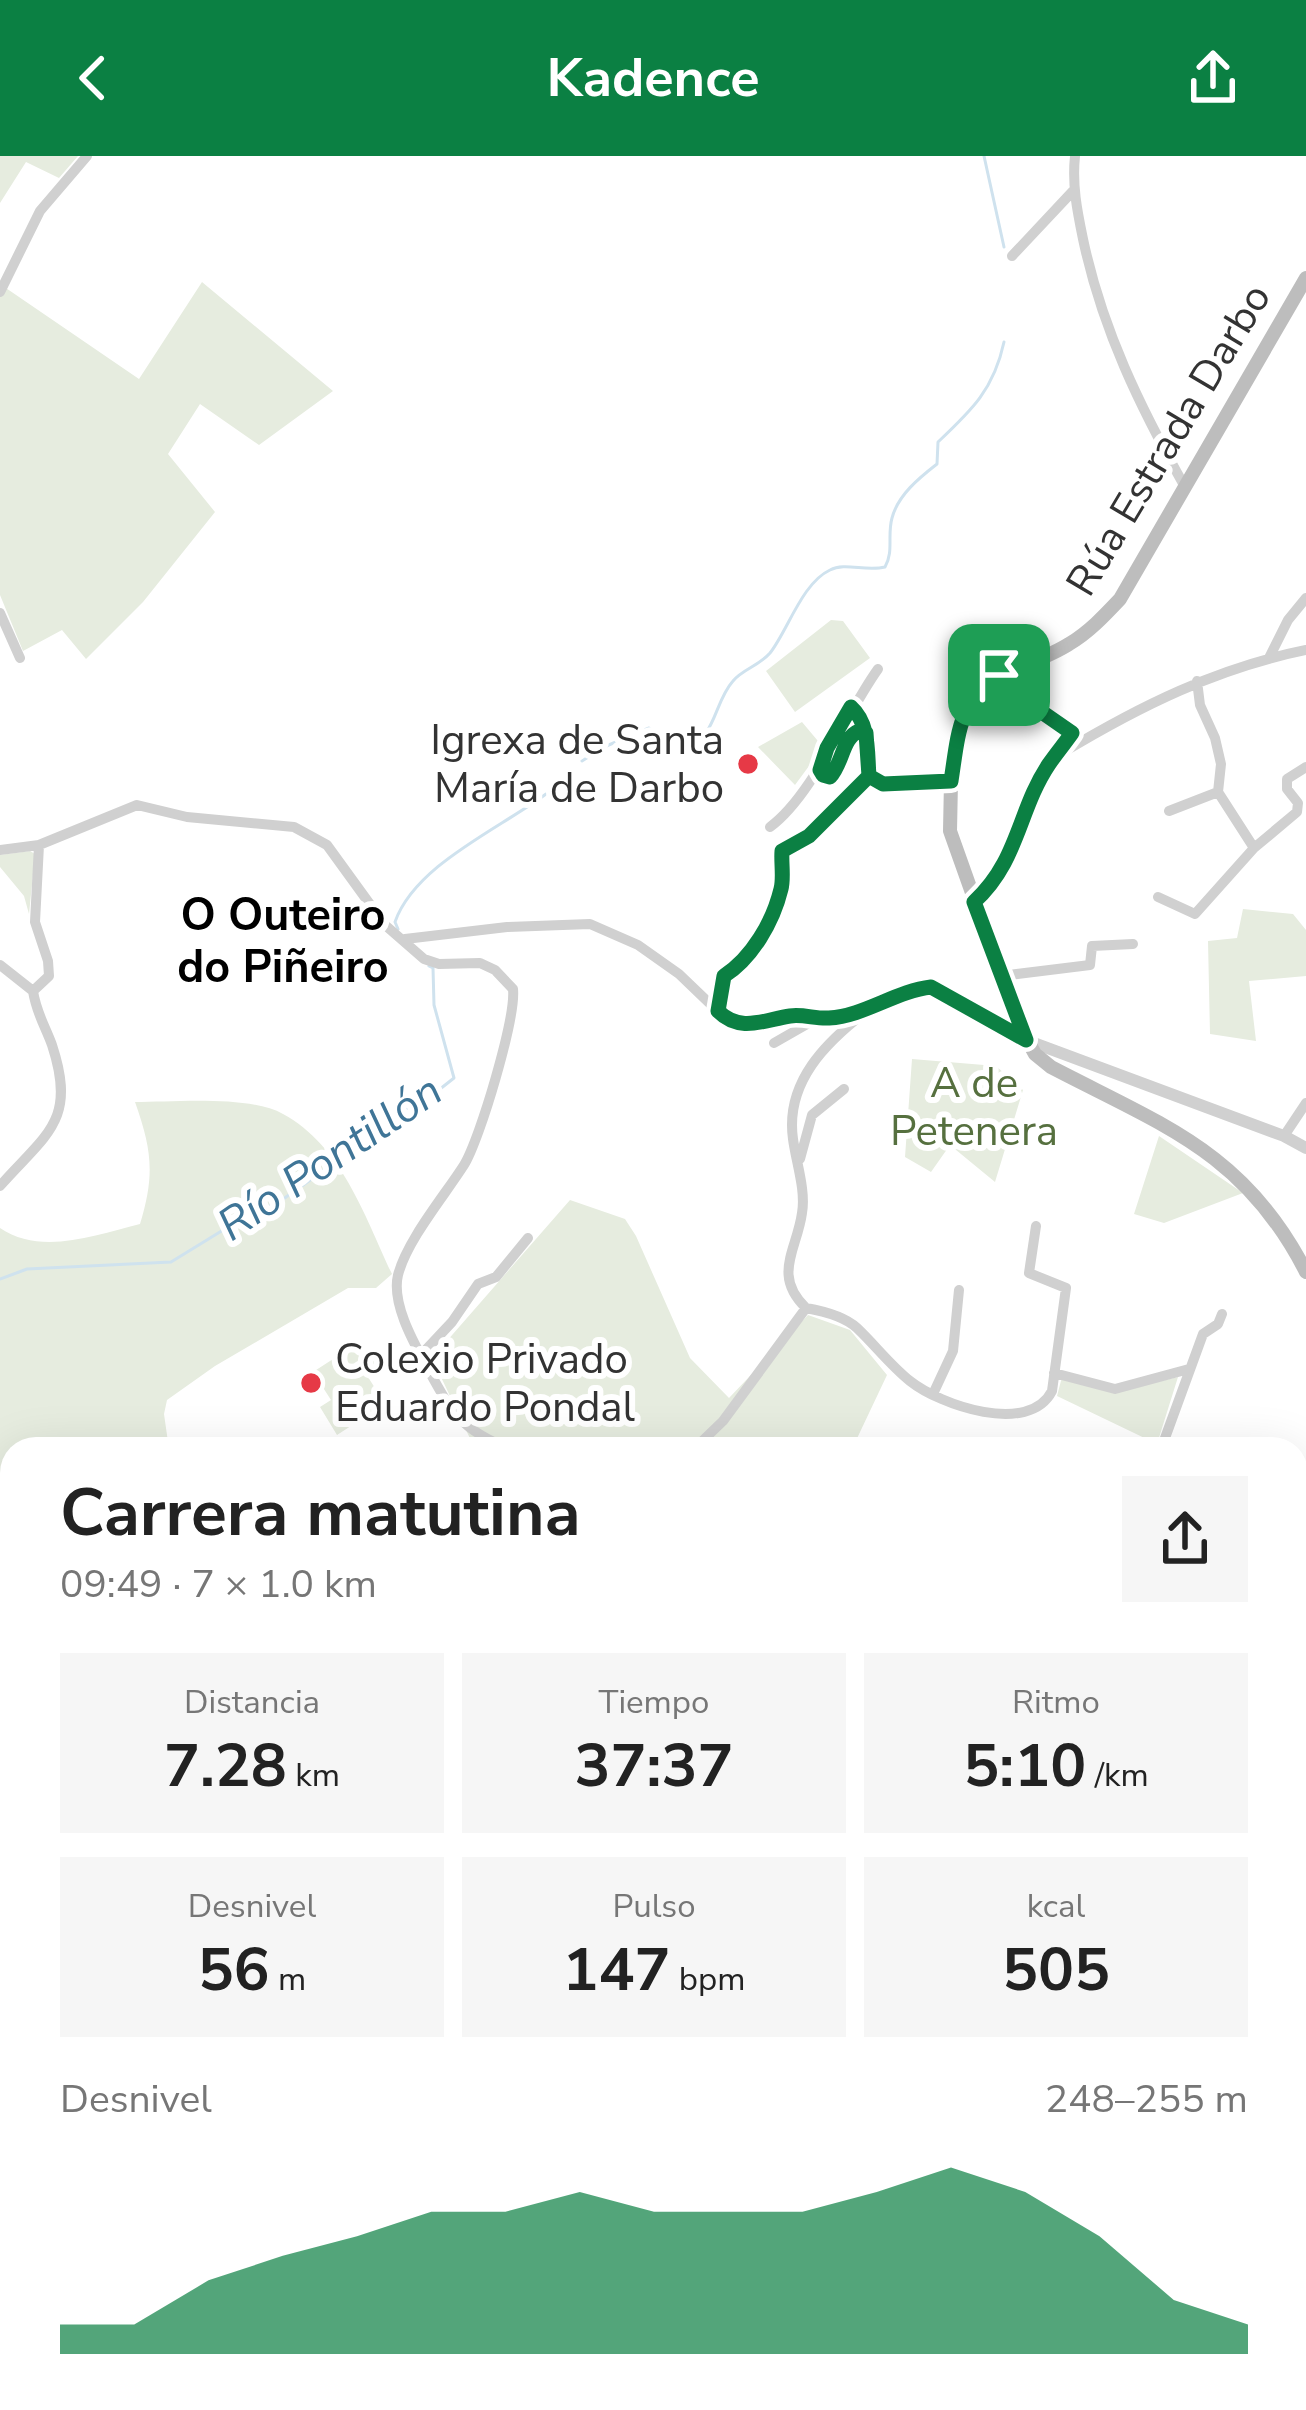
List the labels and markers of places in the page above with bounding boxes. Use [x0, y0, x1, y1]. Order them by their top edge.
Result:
pin [948, 624, 1050, 726]
place label: Igrexa de Santa María de Darbo [430, 712, 724, 817]
marker: Igrexa de Santa María de Darbo [735, 751, 761, 777]
place label: Colexio Privado Eduardo Pondal [335, 1331, 636, 1436]
marker: Colexio Privado Eduardo Pondal [298, 1370, 324, 1396]

